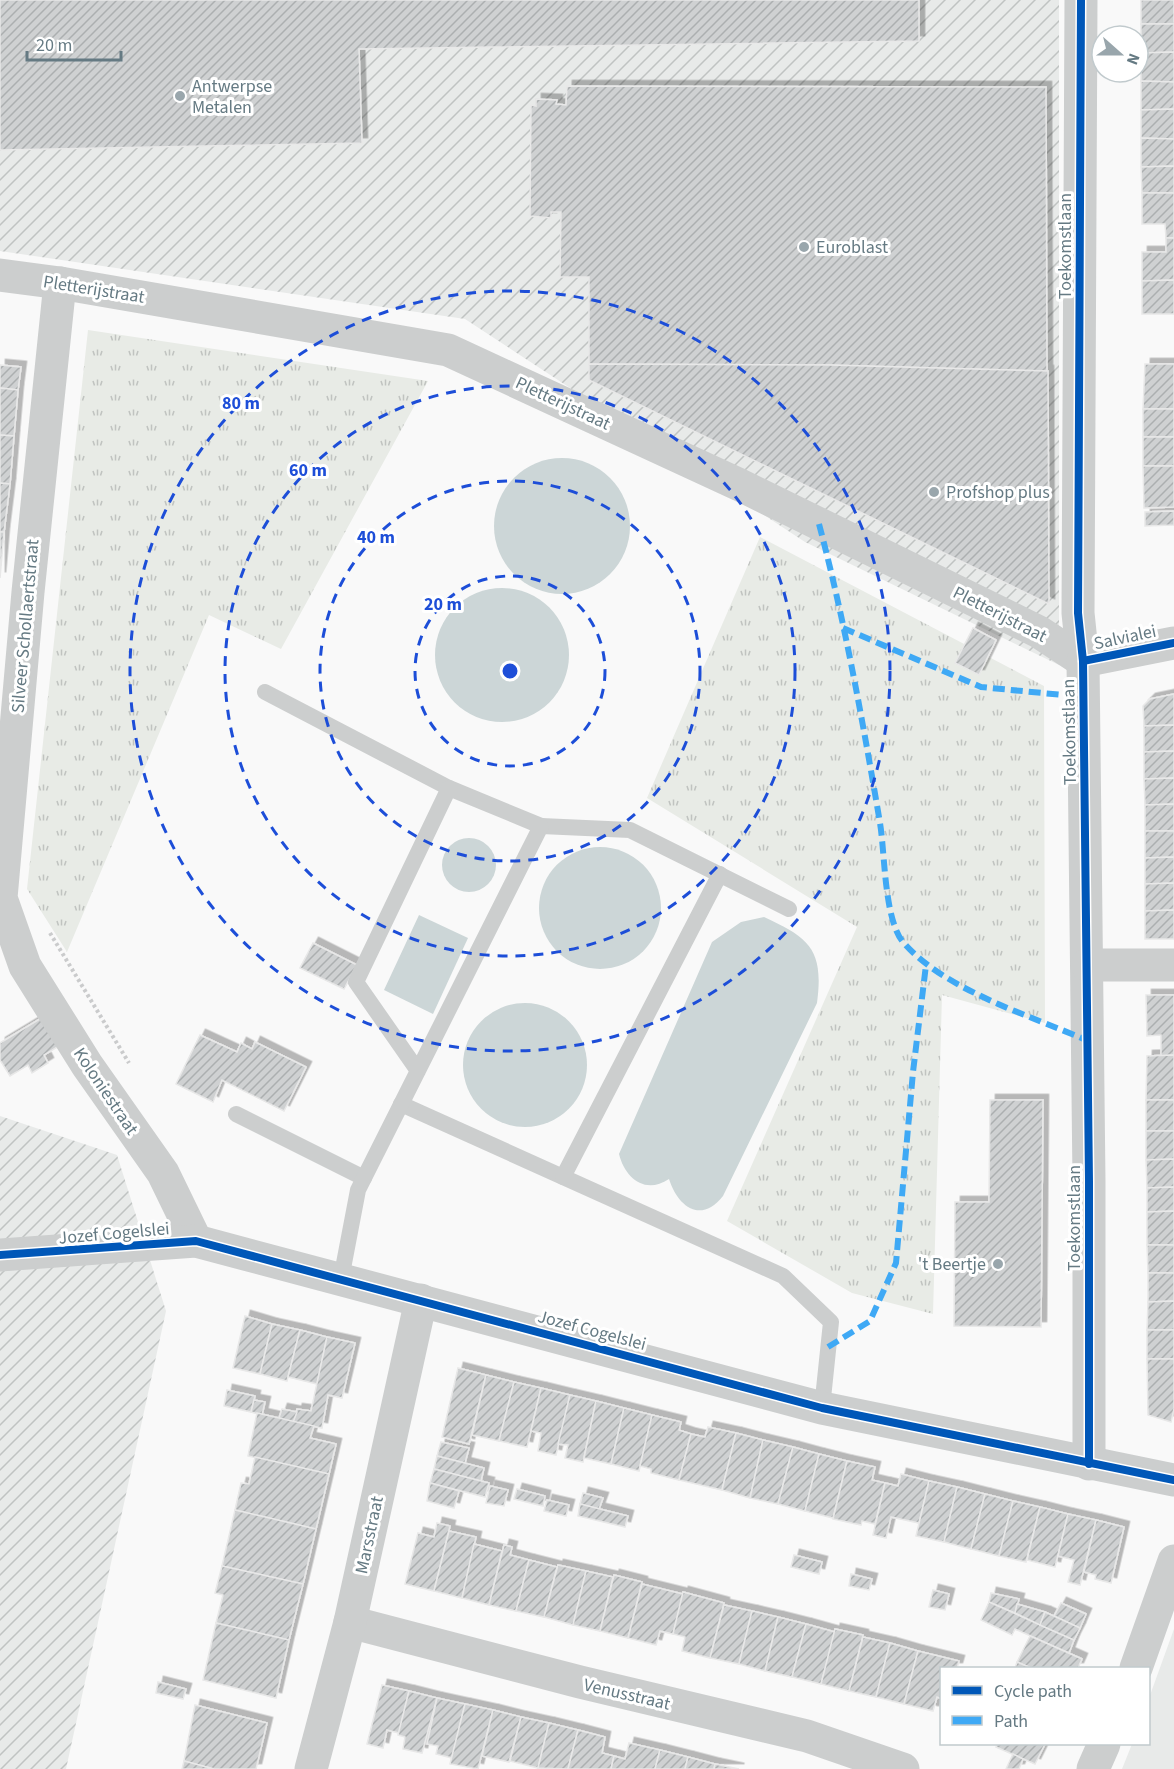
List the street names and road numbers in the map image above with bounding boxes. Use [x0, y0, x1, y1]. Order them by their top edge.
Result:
street label: Toekomstlaan [1053, 193, 1078, 299]
street label: Pletterijstraat [41, 269, 146, 310]
street label: Pletterijstraat [511, 371, 614, 436]
street label: Silveer Schollaertstraat [5, 538, 46, 714]
street label: Pletterijstraat [949, 580, 1051, 649]
street label: Salvialei [1092, 619, 1159, 656]
street label: Toekomstlaan [1056, 679, 1083, 785]
street label: Koloniestraat [67, 1043, 144, 1140]
street label: Toekomstlaan [1062, 1165, 1087, 1271]
street label: Jozef Cogelslei [57, 1216, 171, 1251]
street label: Jozef Cogelslei [535, 1304, 649, 1357]
street label: Marsstraat [349, 1494, 390, 1576]
street label: Venusstraat [581, 1672, 673, 1717]

